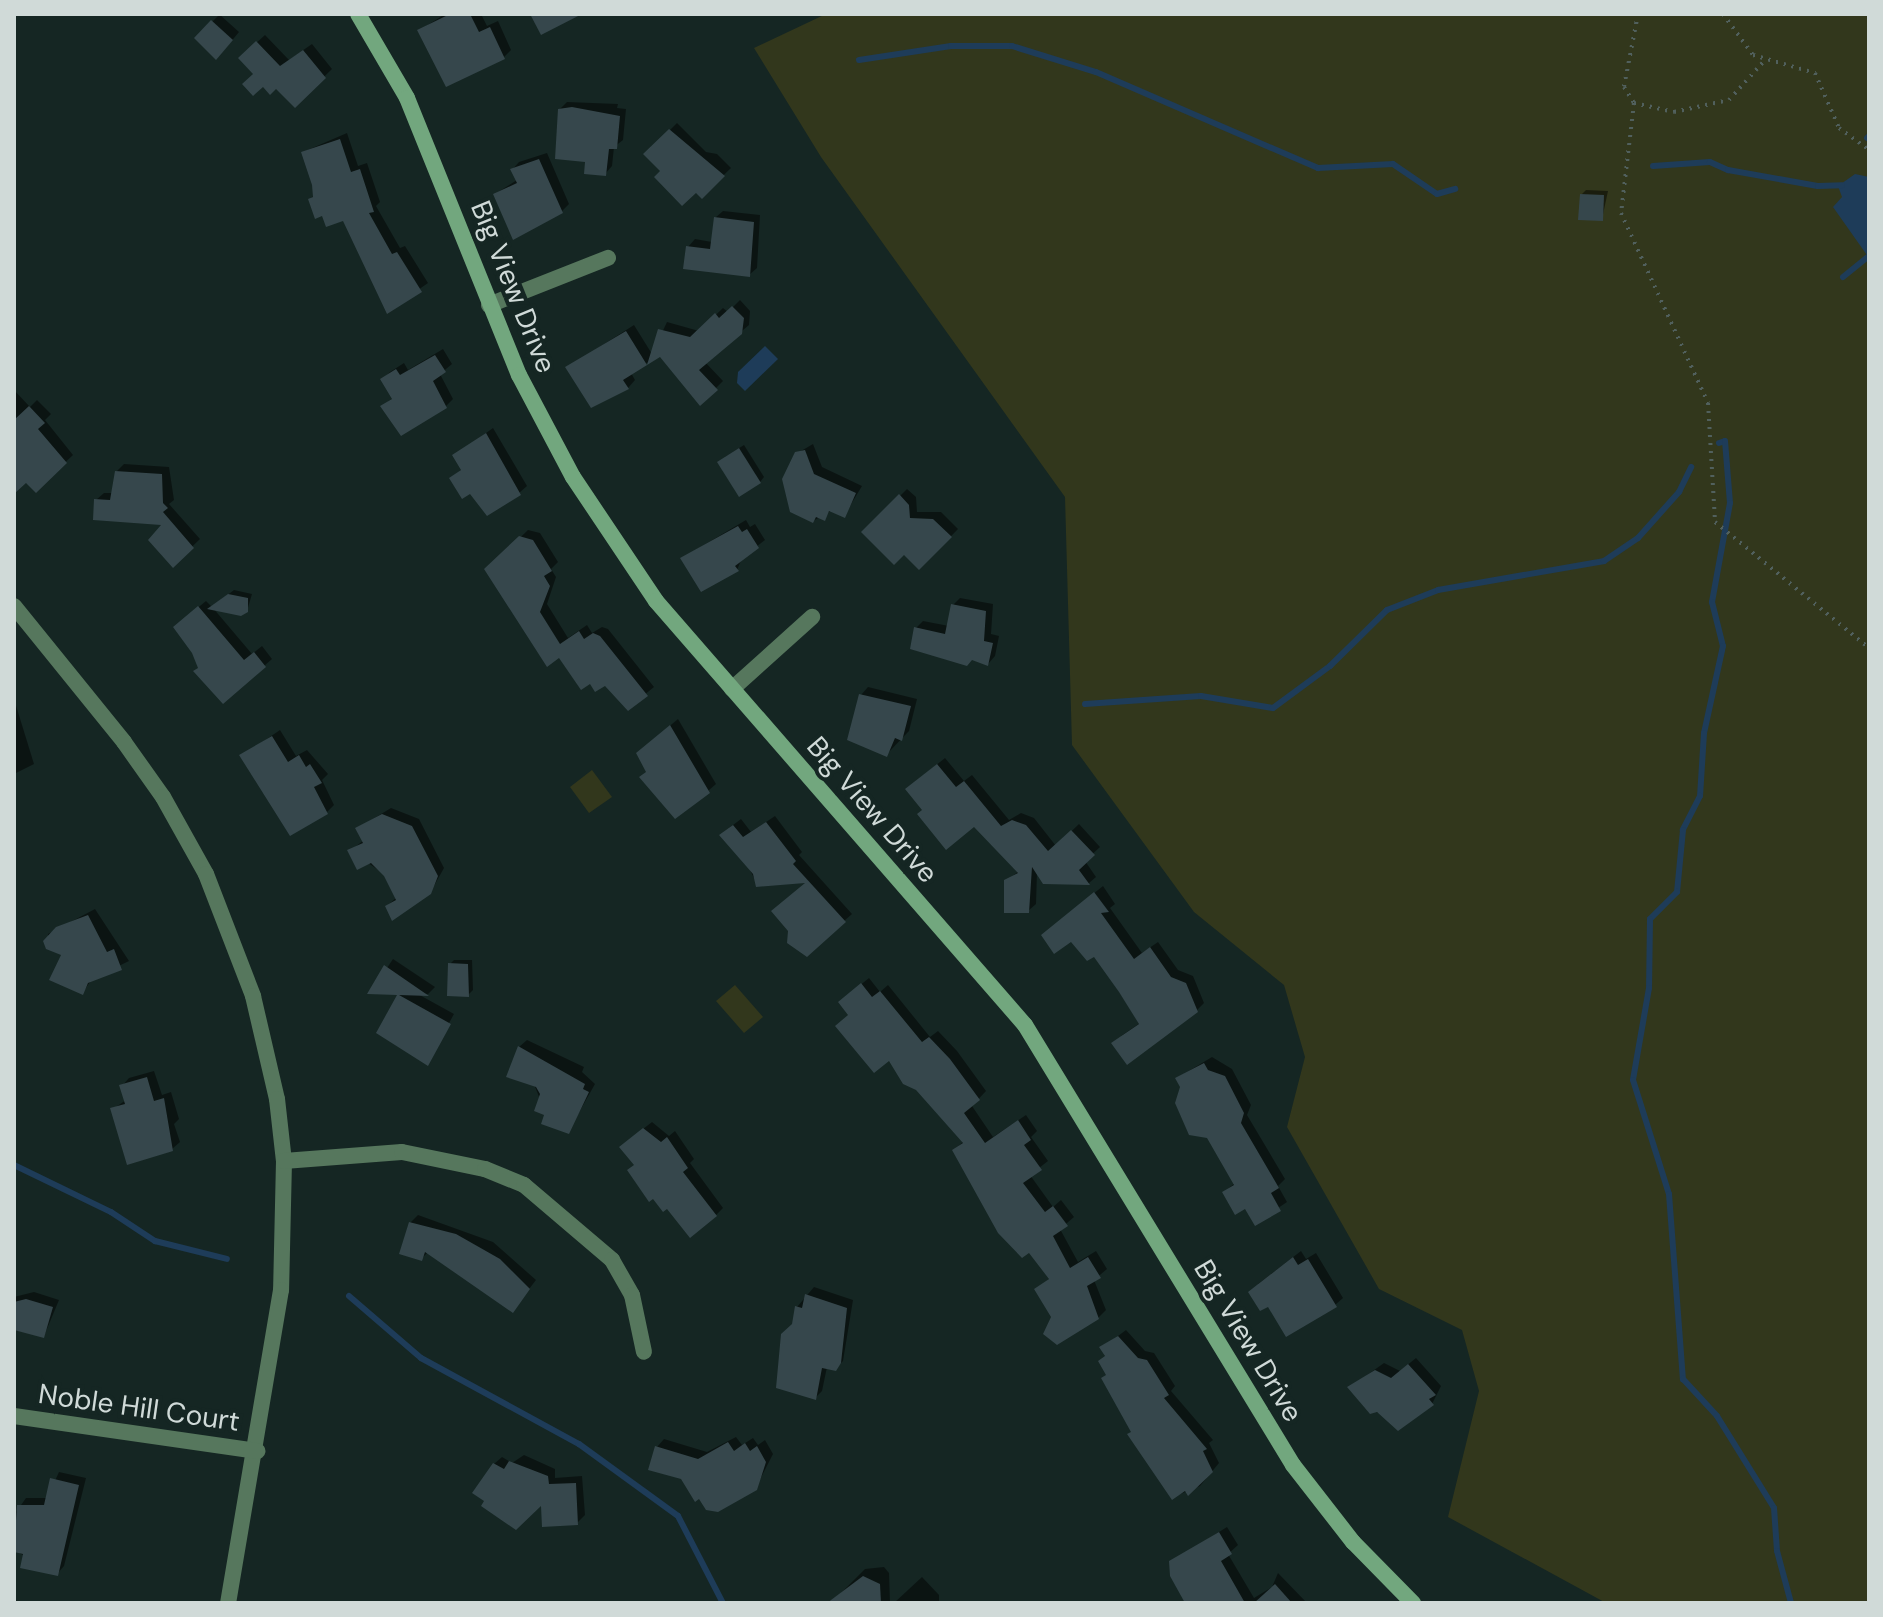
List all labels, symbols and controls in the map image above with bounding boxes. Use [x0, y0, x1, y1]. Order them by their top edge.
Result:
street label: Big View Drive [463, 196, 563, 378]
street label: Big View Drive [799, 730, 945, 890]
street label: Big View Drive [1187, 1254, 1309, 1428]
street label: Noble Hill Court [36, 1377, 242, 1439]

